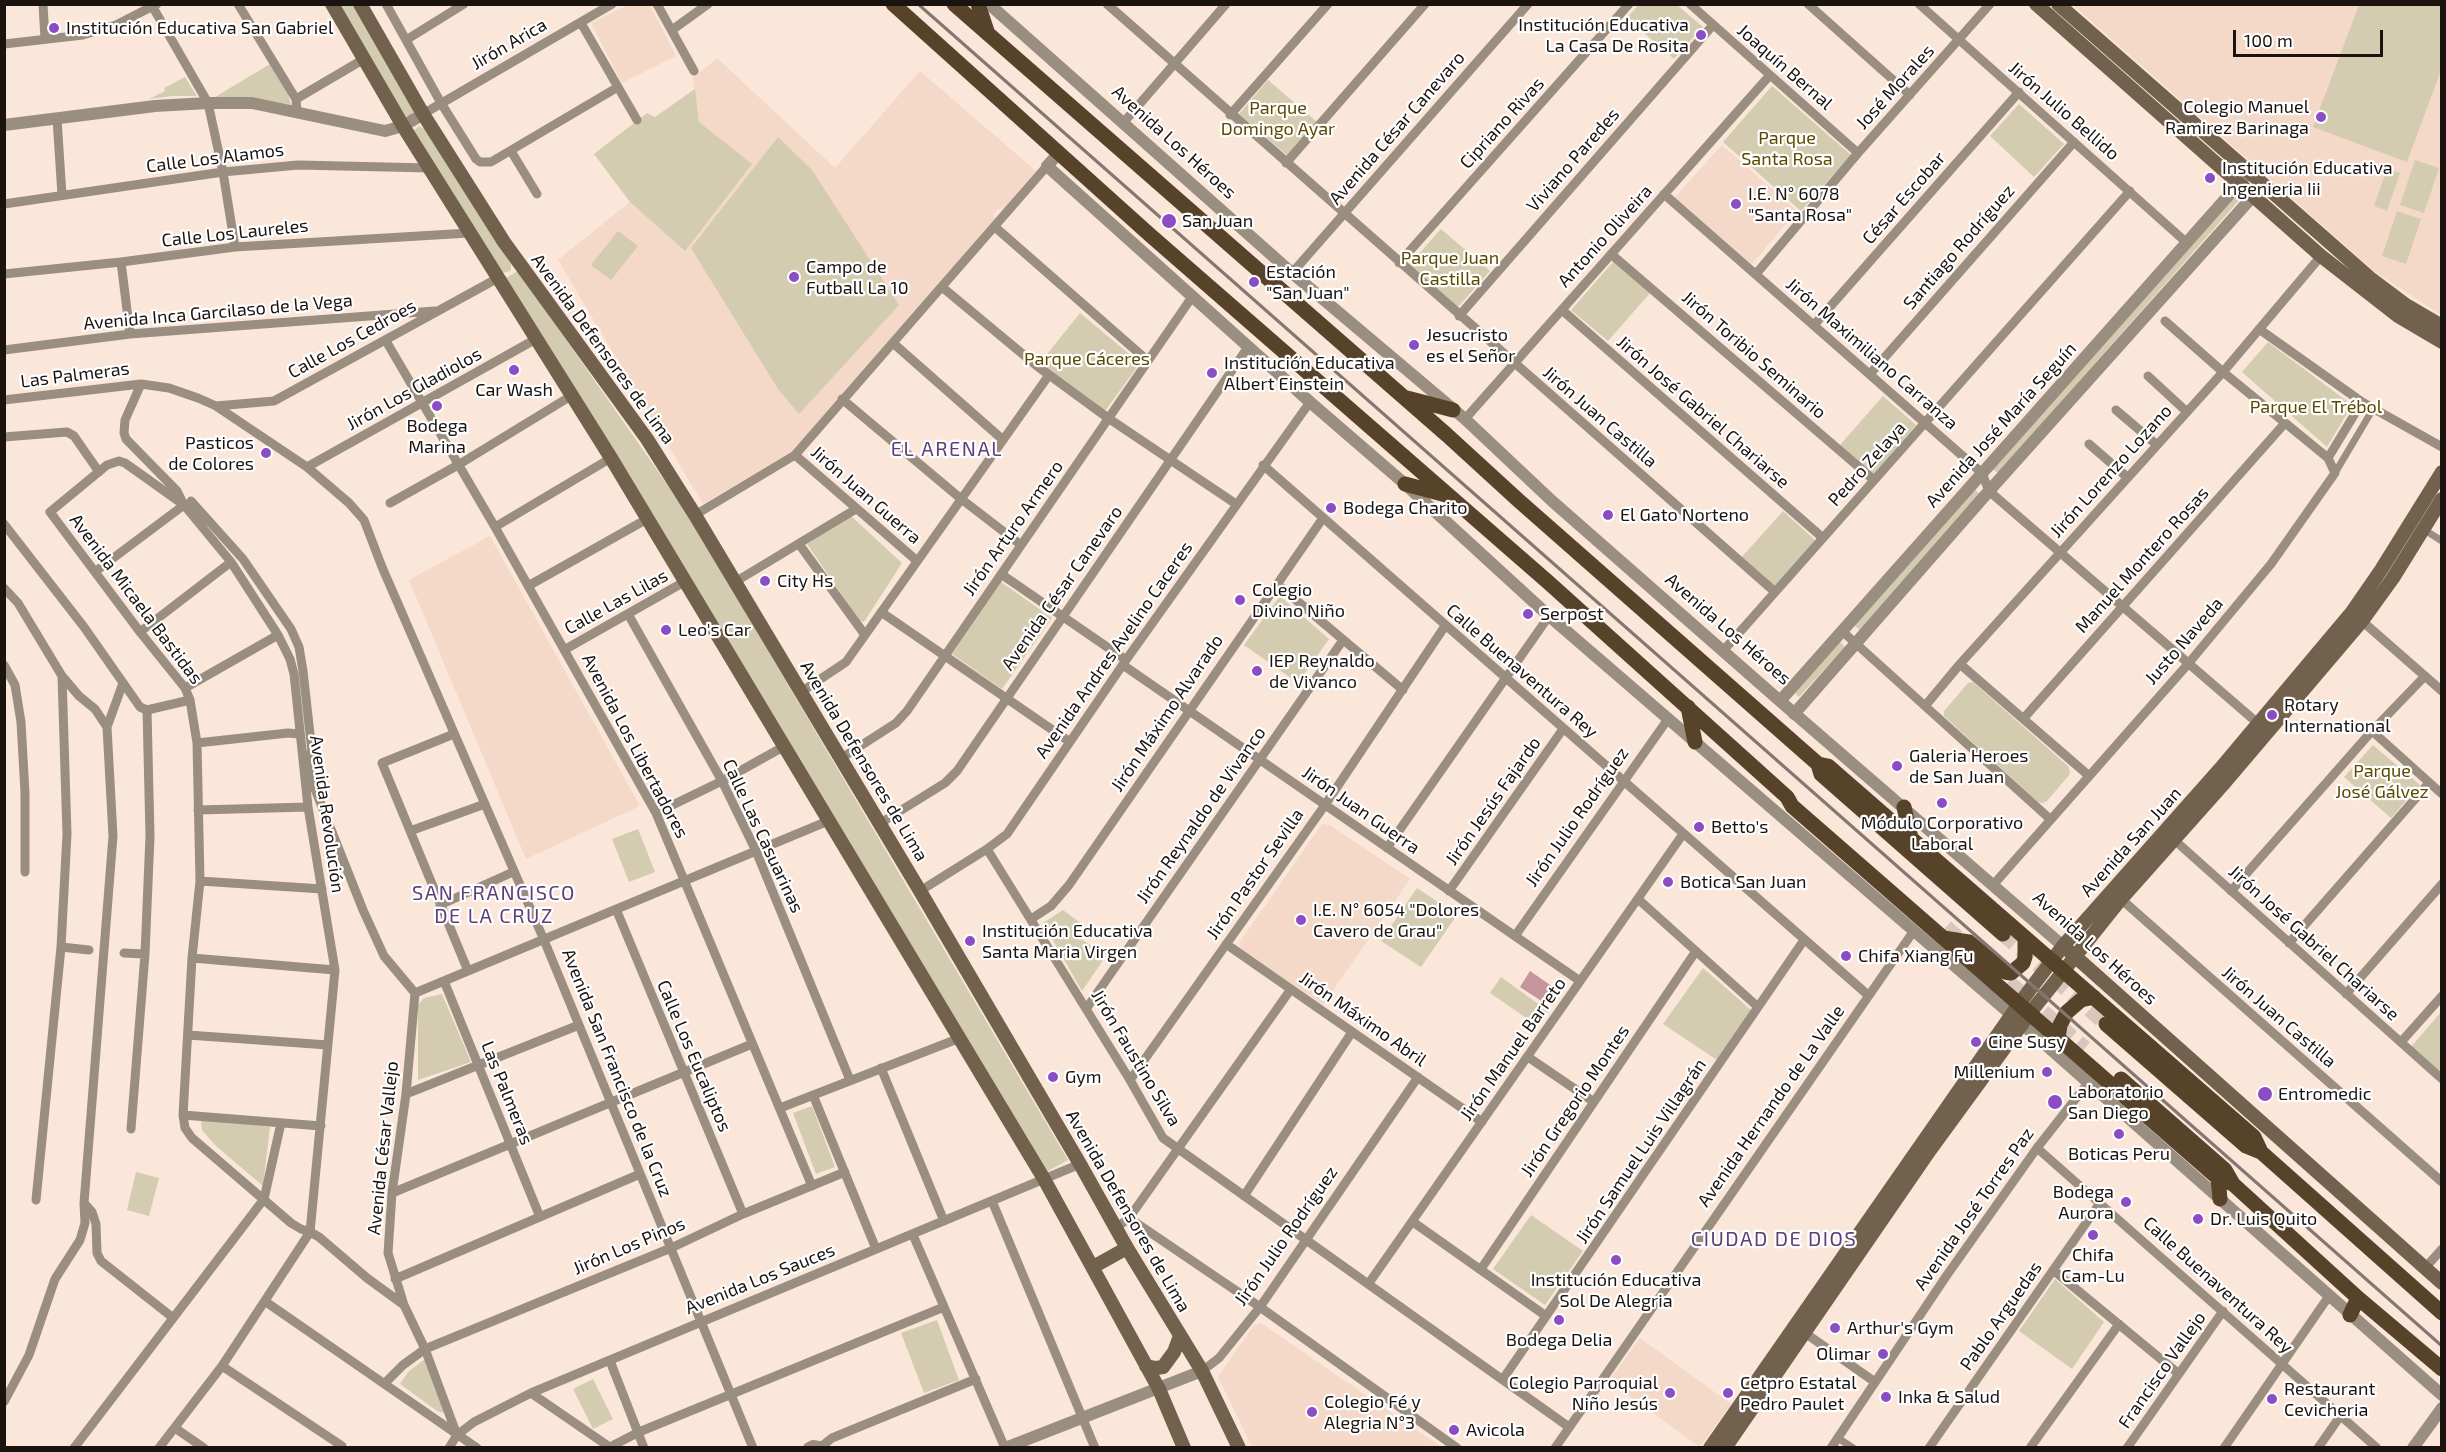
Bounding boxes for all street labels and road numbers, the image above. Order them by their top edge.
street label: Jirón Arica [467,14,551,74]
street label: Joaquín Bernal [1733,20,1837,114]
street label: José Morales [1851,40,1939,134]
street label: Avenida César Canevaro [1325,47,1469,209]
street label: Jirón Julio Bellido [2004,57,2124,165]
street label: Cipriano Rivas [1455,73,1549,173]
street label: Avenida Los Héroes [1108,81,1240,203]
street label: Viviano Paredes [1522,104,1624,216]
street label: Calle Los Alamos [145,139,285,177]
street label: César Escobar [1858,147,1950,249]
street label: Antonio Oliveira [1553,180,1657,292]
street label: Santiago Rodríguez [1899,180,2019,314]
street label: Calle Los Laureles [161,215,309,251]
street label: Avenida Defensores de Lima [527,250,679,448]
street label: Jirón Maximiliano Carranza [1782,274,1962,434]
street label: Jirón Toribio Seminario [1678,287,1830,423]
street label: Avenida Inca Garcilaso de la Vega [83,289,353,335]
street label: Calle Los Cedroes [284,295,420,383]
street label: Jirón José Gabriel Chariarse [1612,331,1794,493]
street label: Avenida José María Seguín [1921,338,2081,512]
street label: Jirón Los Gladiolos [343,343,485,435]
street label: Las Palmeras [19,358,131,392]
street label: Jirón Juan Castilla [1539,362,1661,472]
street label: Jirón Lorenzo Lozano [2046,400,2176,542]
street label: Pedro Zelaya [1823,417,1911,511]
street label: Jirón Juan Guerra [807,441,925,549]
street label: Jirón Arturo Armero [958,456,1068,600]
street label: Manuel Montero Rosas [2071,483,2213,637]
street label: Avenida César Canevaro [997,502,1127,674]
street label: Avenida Micaela Bastidas [65,510,207,688]
street label: Avenida Andres Avelino Caceres [1031,538,1197,762]
street label: Calle Las Lilas [561,565,671,639]
street label: Avenida Los Héroes [1661,569,1795,689]
street label: Justo Naveda [2140,593,2228,689]
street label: Calle Buenaventura Rey [1442,599,1602,743]
street label: Jirón Máximo Alvarado [1106,630,1228,796]
street label: Avenida Los Libertadores [577,650,693,842]
street label: Avenida Defensores de Lima [796,657,932,865]
street label: Jirón Reynaldo de Vivanco [1132,722,1270,908]
street label: Jirón Jesús Fajardo [1441,733,1545,869]
street label: Avenida Revolución [305,734,349,894]
street label: Jirón Julio Rodríguez [1521,743,1633,891]
street label: Calle Las Casuarinas [718,756,808,916]
street label: Jirón Juan Guerra [1298,761,1424,859]
street label: Avenida San Juan [2076,783,2186,901]
street label: Jirón Pastor Sevilla [1202,805,1308,943]
street label: Jirón José Gabriel Chariarse [2224,861,2404,1025]
street label: Avenida Los Héroes [2029,887,2161,1009]
street label: Avenida San Francisco de la Cruz [557,946,677,1200]
street label: Jirón Juan Castilla [2218,962,2340,1072]
street label: Jirón Máximo Abril [1295,967,1431,1071]
street label: Jirón Manuel Barreto [1455,973,1571,1125]
street label: Calle Los Eucaliptos [652,977,736,1135]
street label: Jirón Faustino Silva [1087,986,1185,1130]
street label: Avenida Hernando de La Valle [1693,1001,1849,1211]
street label: Jirón Gregorio Montes [1516,1021,1634,1181]
street label: Las Palmeras [476,1038,538,1148]
street label: Jirón Samuel Luis Villagrán [1571,1055,1711,1247]
street label: Avenida César Vallejo [363,1060,403,1236]
street label: Avenida Defensores de Lima [1061,1106,1195,1316]
street label: Avenida José Torres Paz [1910,1124,2038,1294]
street label: Jirón Julio Rodríguez [1230,1162,1342,1310]
street label: Calle Buenaventura Rey [2139,1212,2297,1358]
street label: Jirón Los Pinos [570,1213,688,1279]
street label: Avenida Los Sauces [682,1239,838,1319]
street label: Pablo Arguedas [1955,1257,2047,1375]
street label: Francisco Vallejo [2114,1307,2210,1433]

